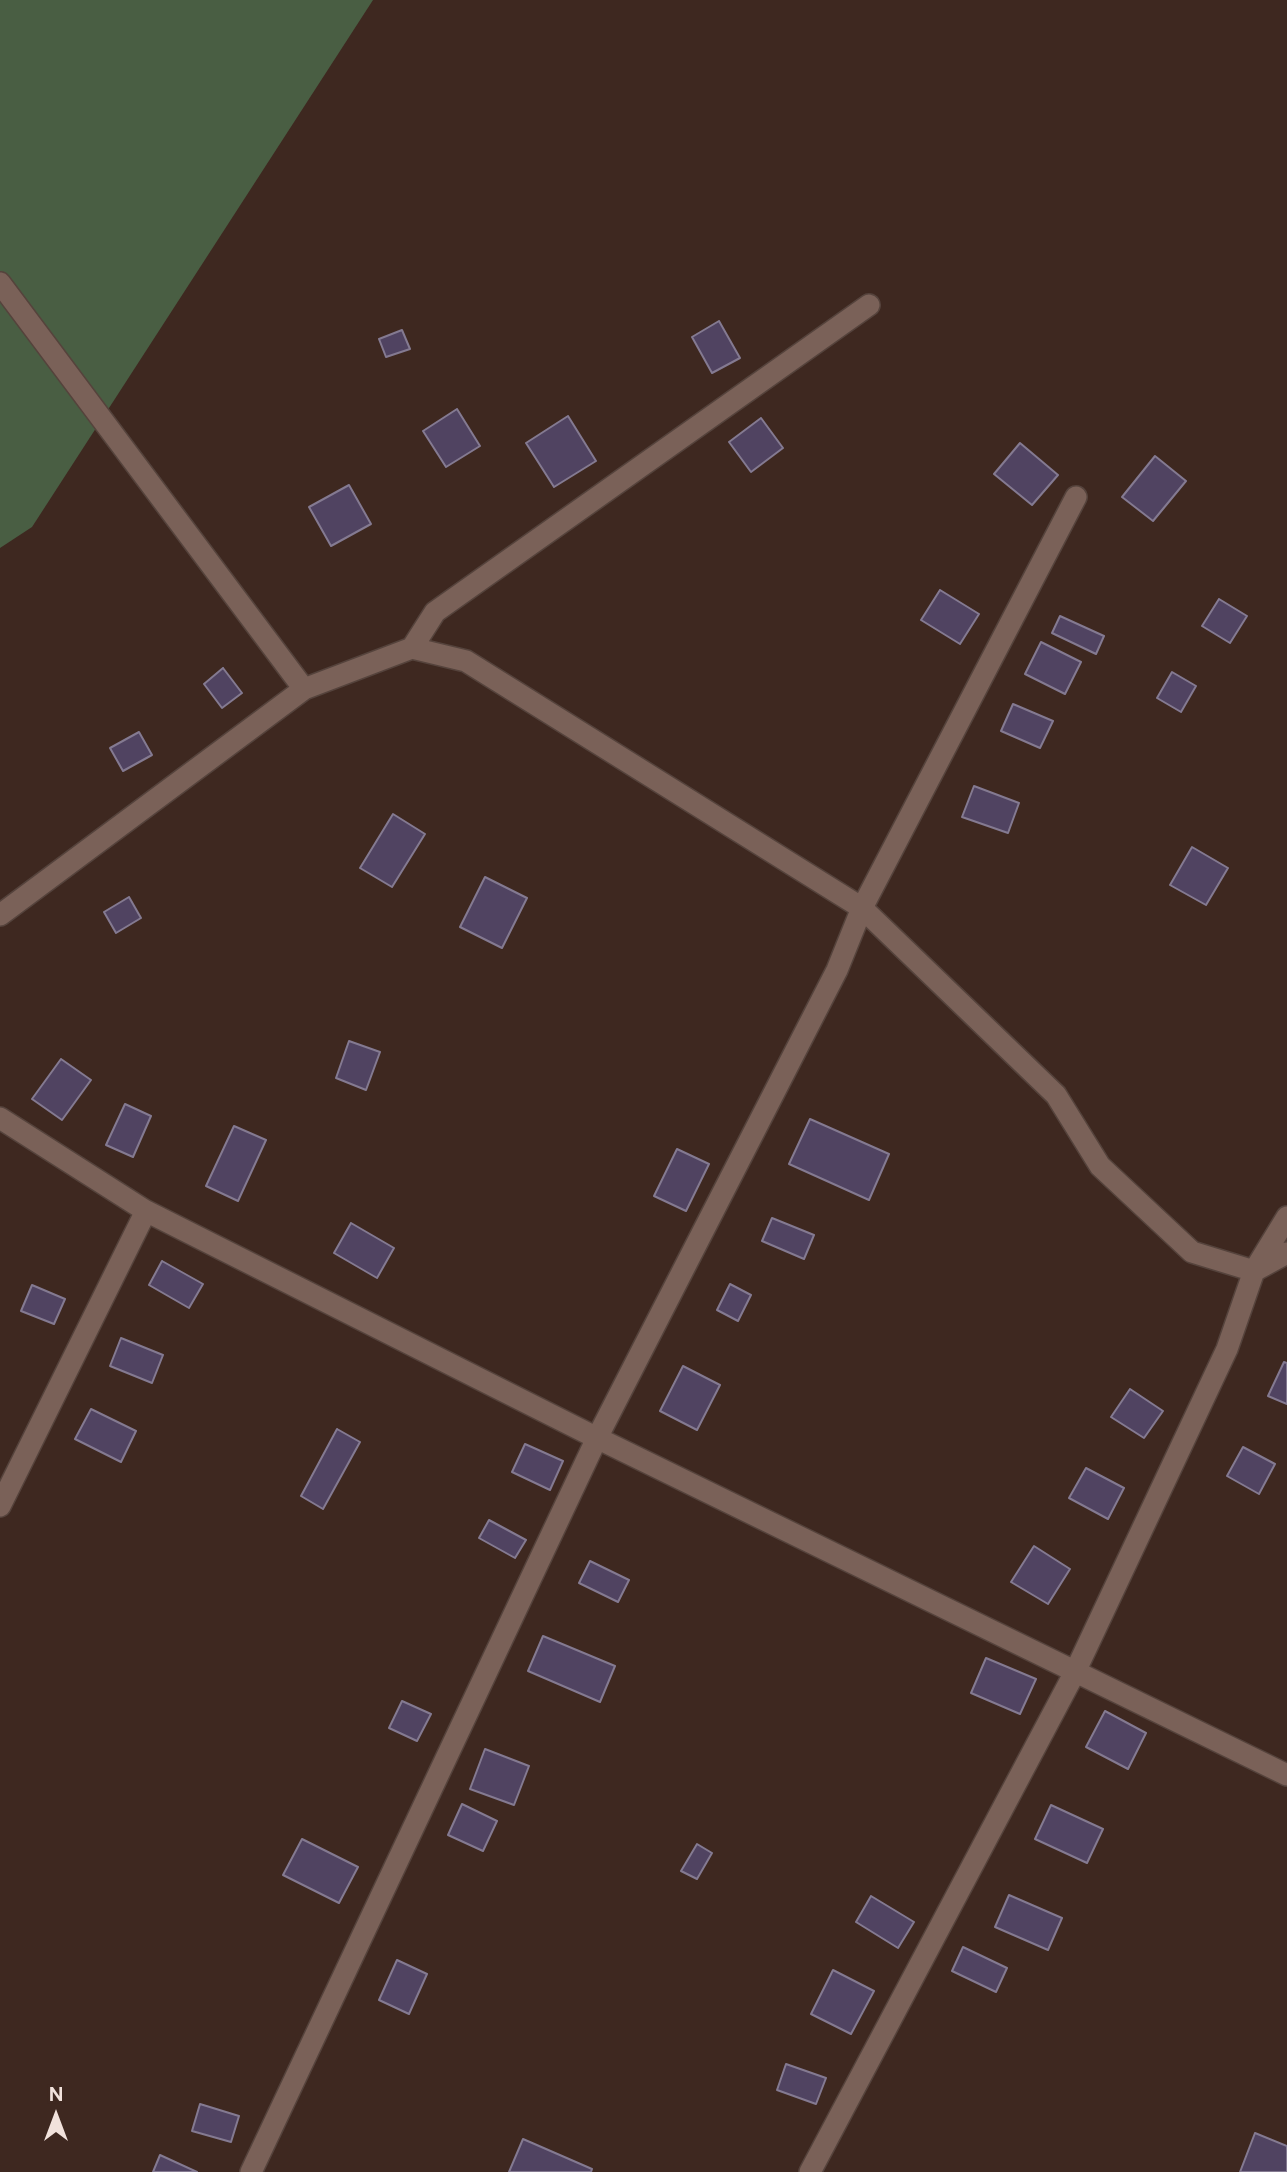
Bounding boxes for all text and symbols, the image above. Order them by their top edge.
north arrow [21,2081,91,2151]
text: N [49,2083,63,2106]

